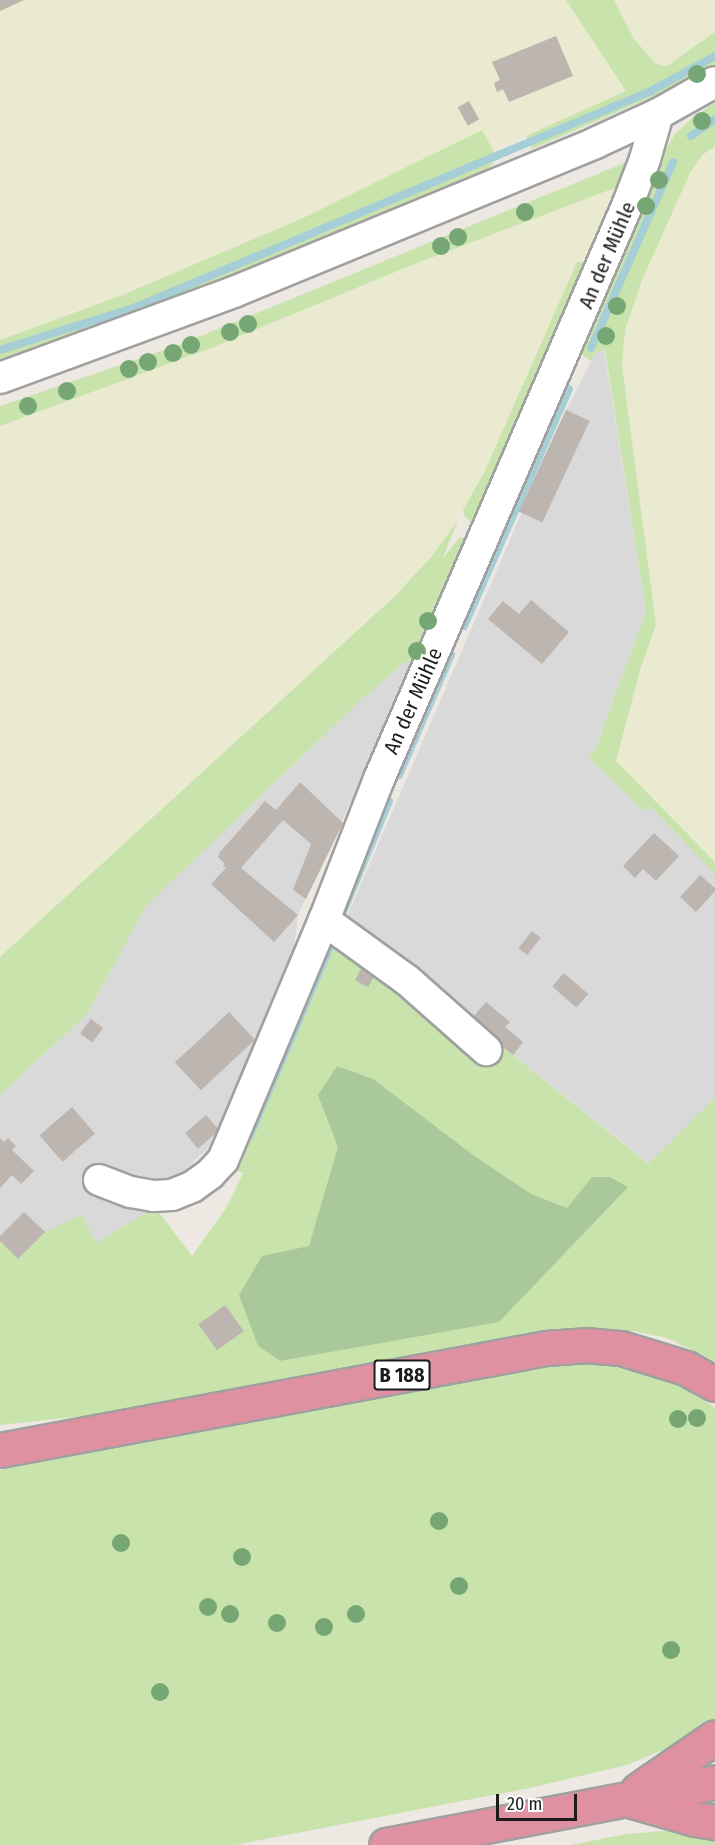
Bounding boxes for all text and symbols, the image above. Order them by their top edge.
street label: An der Mühle [573,198,641,312]
street label: An der Mühle [378,644,448,758]
road number: B 188 [374,1358,430,1392]
scale bar [499,1782,580,1820]
text: 20 m [507,1793,542,1815]

